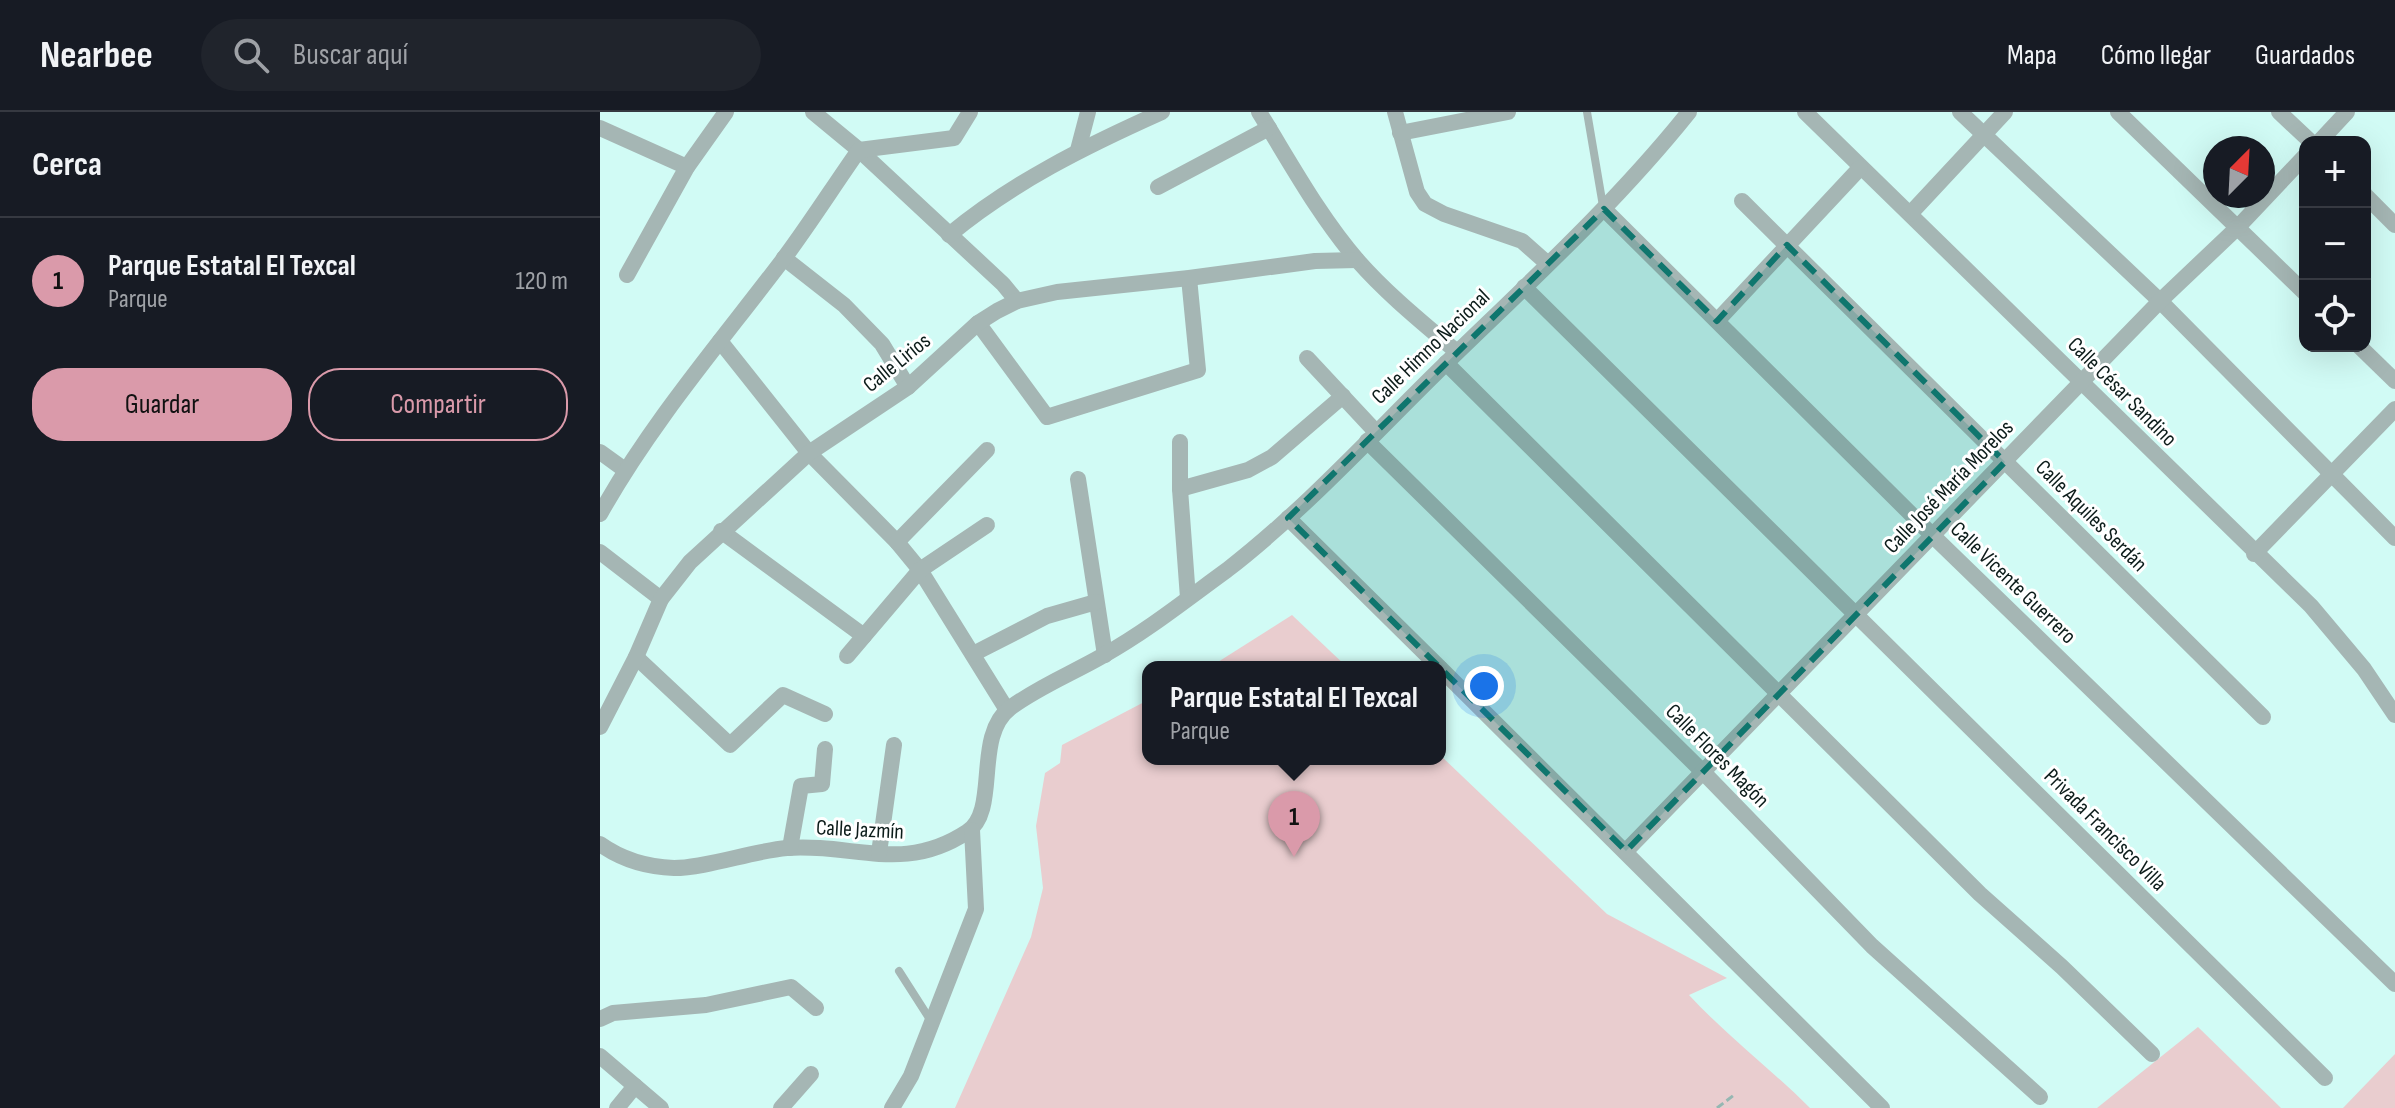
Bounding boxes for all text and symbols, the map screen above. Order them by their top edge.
search box [201,19,761,91]
text: Nearbee [40,33,153,78]
icon: search [229,33,273,77]
text: Buscar aquí [293,37,408,73]
text: Mapa [2007,39,2057,72]
text: Cómo llegar [2101,39,2211,72]
text: Guardados [2255,39,2355,72]
north arrow [2203,136,2275,208]
map controls [2299,136,2371,352]
button: + [2299,136,2371,208]
text: Cerca [32,144,102,185]
button: − [2299,208,2371,280]
text: Parque Estatal El Texcal [108,248,356,284]
text: 1 [53,266,63,297]
text: 120 m [515,266,568,297]
button: locate [2299,280,2371,352]
text: Parque [108,284,168,315]
street label: Calle Himno Nacional [1366,284,1496,410]
street label: Calle Lirios [858,328,936,398]
street label: Calle César Sandino [2062,332,2182,452]
button: Guardar [32,368,292,441]
button: Compartir [308,368,568,441]
street label: Calle José María Morelos [1878,415,2020,559]
street label: Calle Aquiles Serdán [2029,454,2153,578]
street label: Calle Vicente Guerrero [1944,516,2082,650]
popup [1142,661,1446,765]
your location [1464,666,1504,706]
text: Parque Estatal El Texcal [1170,680,1418,716]
street label: Calle Flores Magón [1659,698,1775,814]
text: Parque [1170,716,1230,747]
street label: Privada Francisco Villa [2038,763,2172,897]
pin: 1 [1268,791,1320,857]
street label: Calle Jazmín [815,814,905,846]

